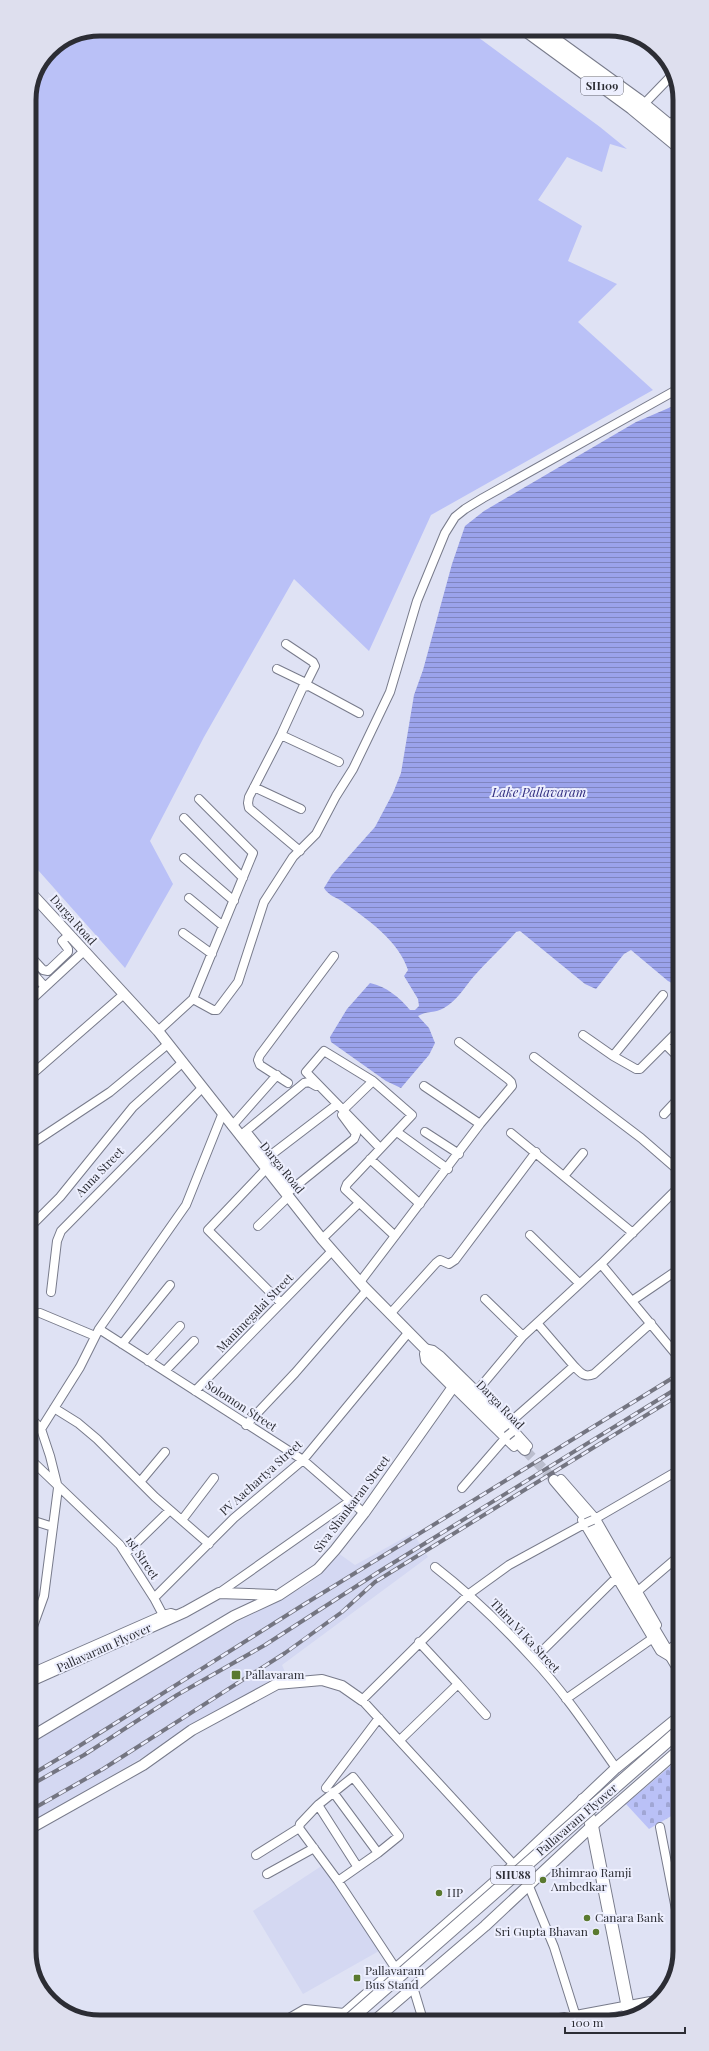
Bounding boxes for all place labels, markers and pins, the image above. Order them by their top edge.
place label: Pallavaram [245,1666,305,1682]
marker: Pallavaram [230,1669,242,1681]
place label: Bhimrao Ramji Ambedkar [550,1864,632,1894]
marker: Bhimrao Ramji Ambedkar [538,1875,548,1885]
place label: HP [447,1884,463,1900]
marker: HP [434,1888,444,1898]
place label: Canara Bank [595,1909,664,1925]
marker: Canara Bank [582,1913,592,1923]
place label: Sri Gupta Bhavan [495,1923,588,1939]
marker: Sri Gupta Bhavan [591,1927,601,1937]
place label: Pallavaram Bus Stand [365,1962,425,1992]
marker: Pallavaram Bus Stand [352,1973,362,1983]

